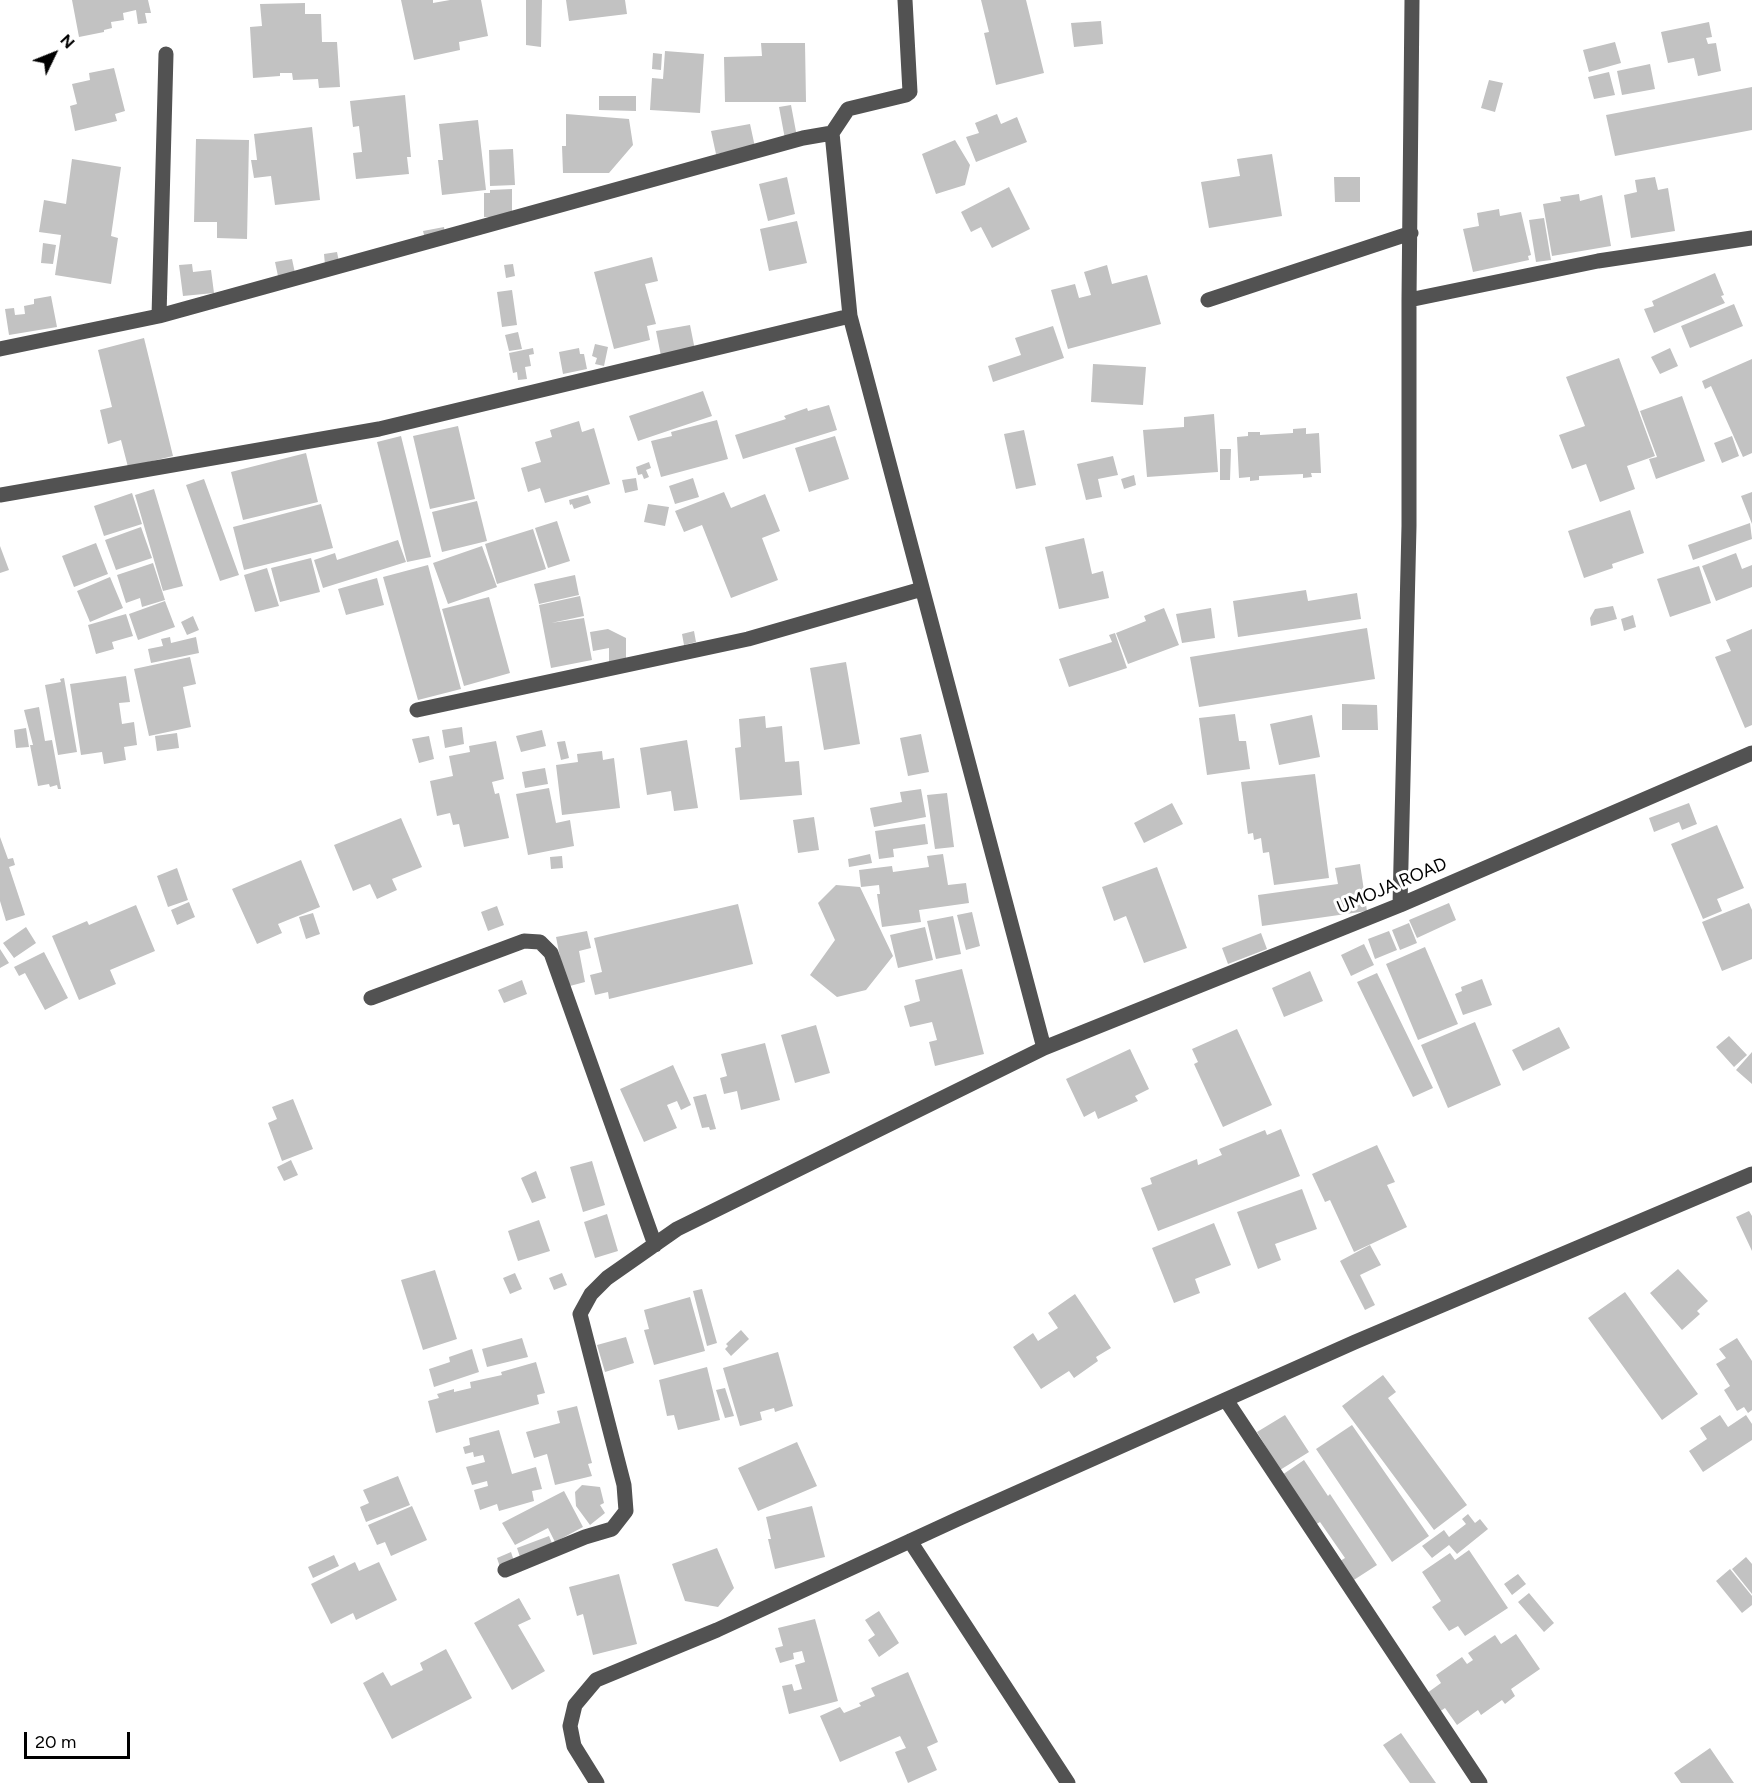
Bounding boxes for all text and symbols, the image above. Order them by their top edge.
north arrow [24,24,84,84]
text: N [56,30,79,52]
street label: UMOJA ROAD [1334,853,1450,919]
scale bar [27,1720,134,1758]
text: 20 m [35,1731,76,1753]

